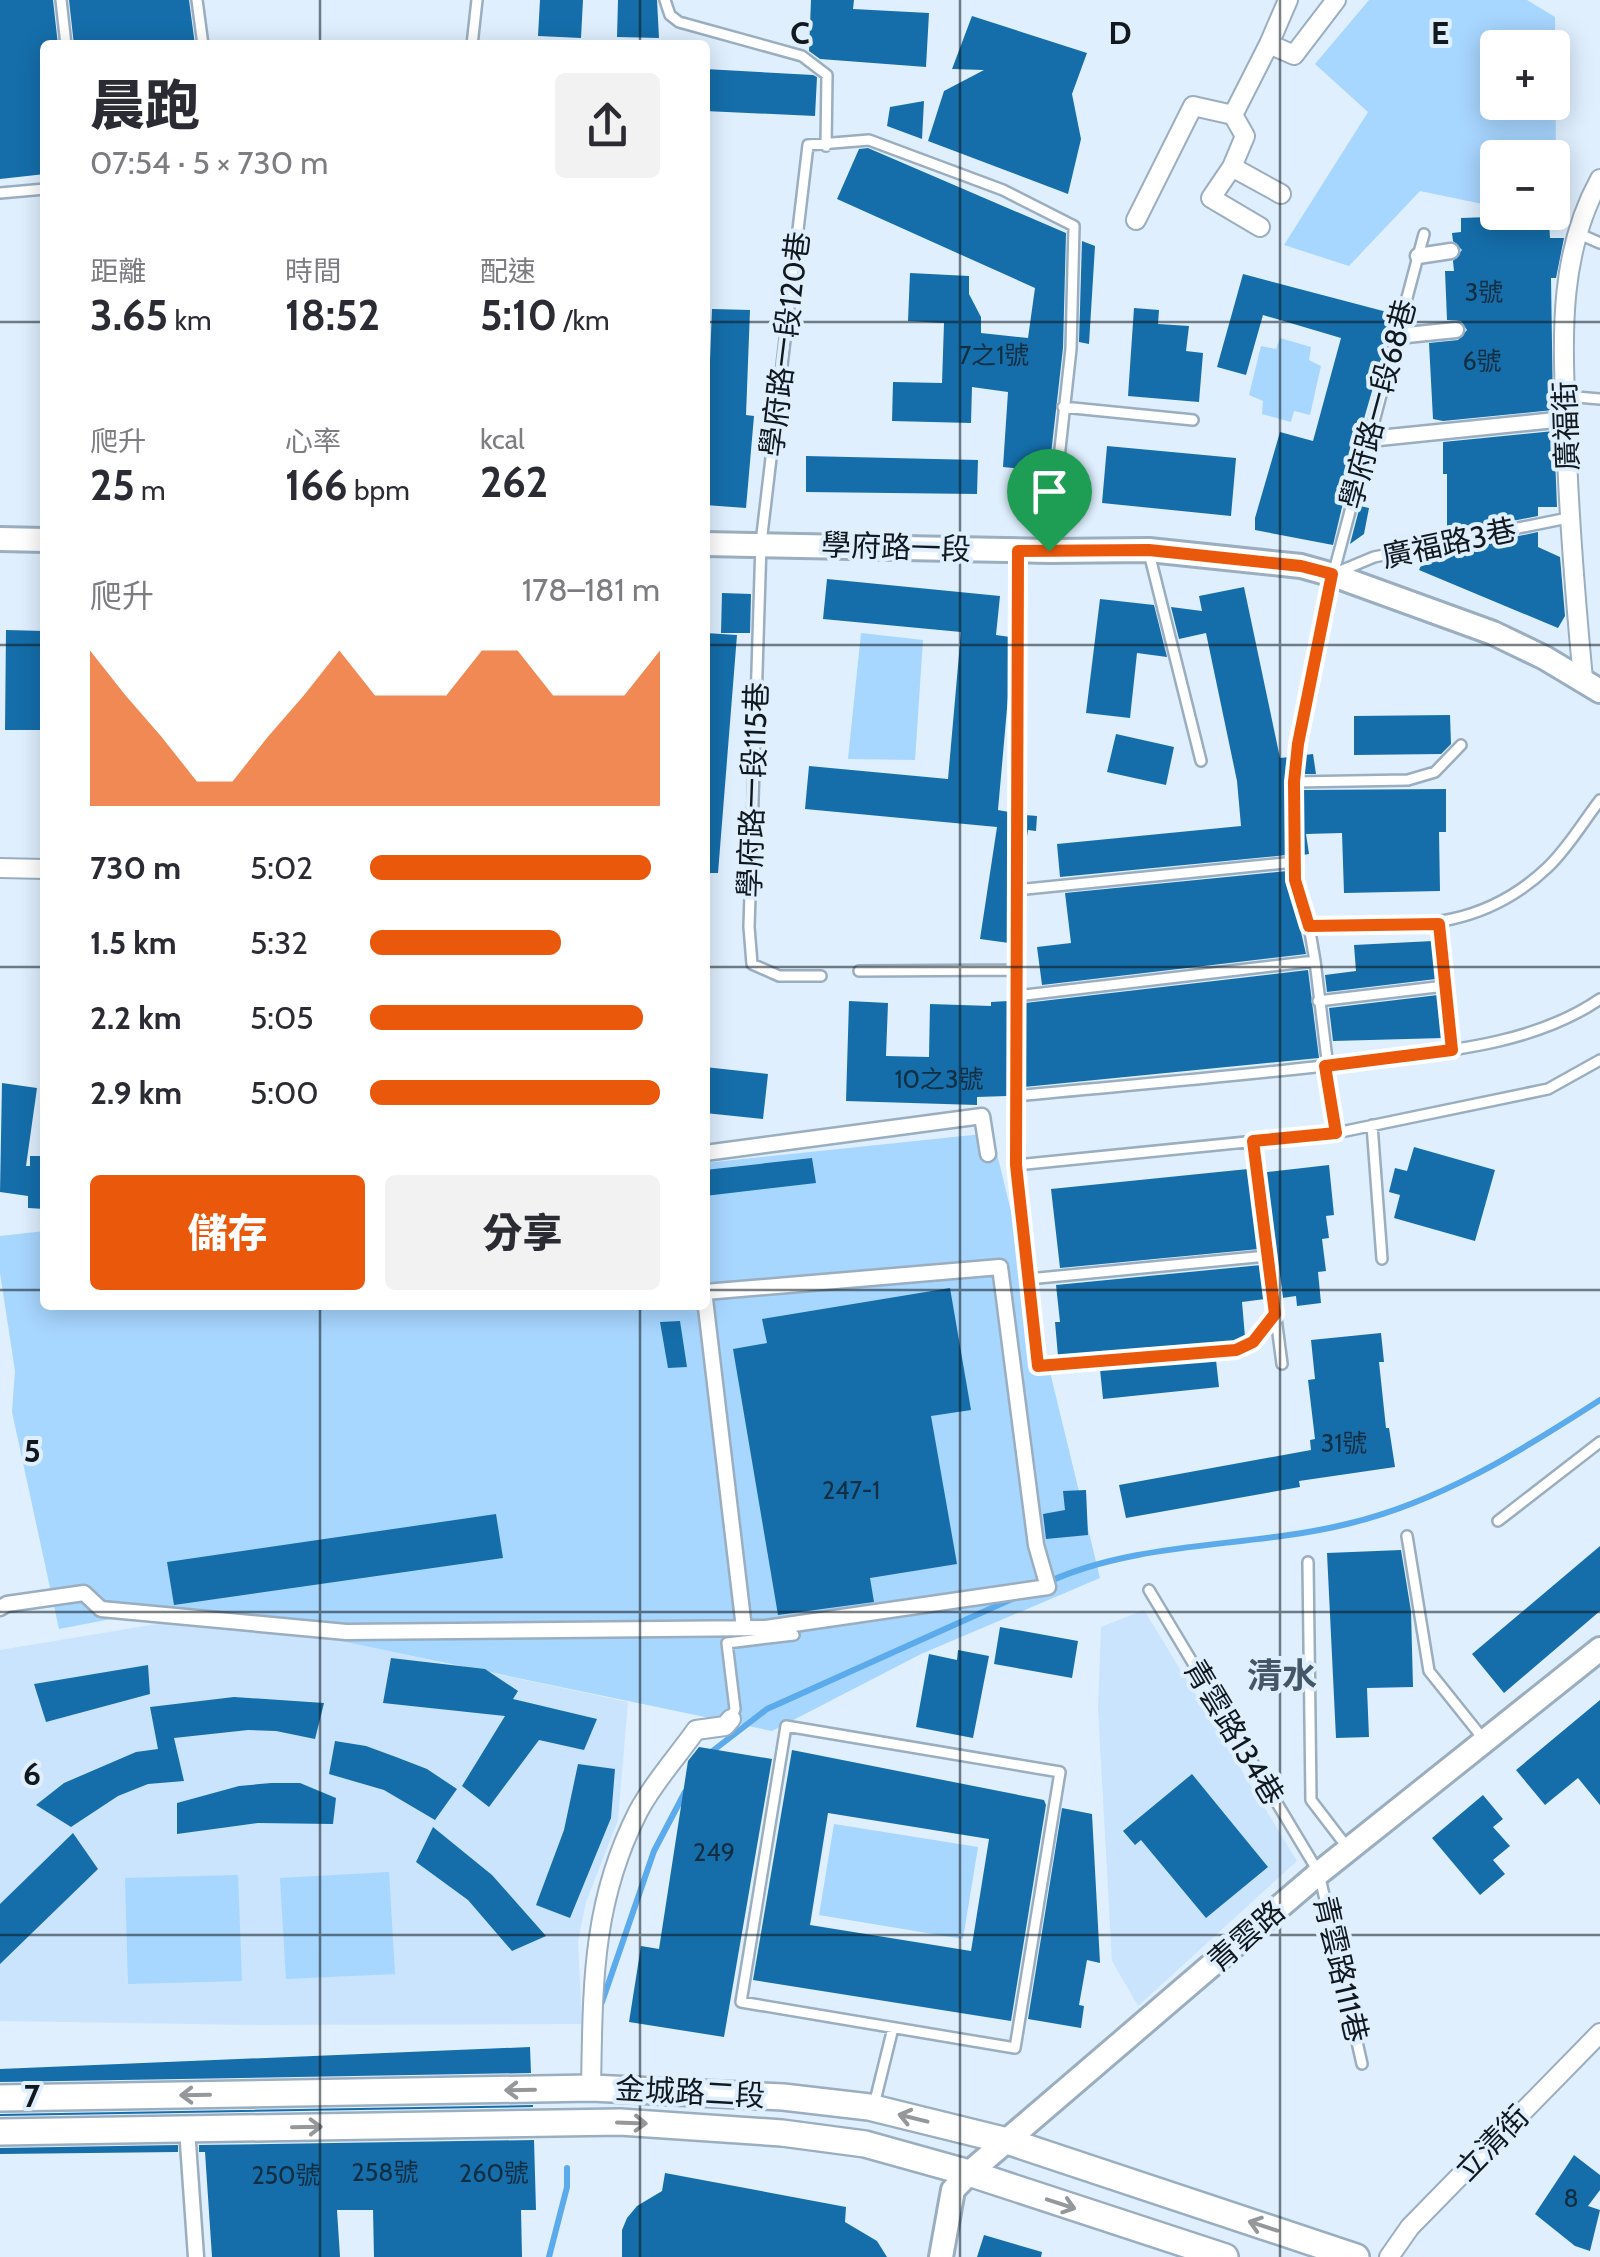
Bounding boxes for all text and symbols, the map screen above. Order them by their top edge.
text: C [790,13,810,52]
text: D [1108,13,1132,52]
text: E [1431,13,1449,52]
map controls [1480,30,1570,230]
button: + [1480,30,1570,120]
text: 晨跑 [90,72,200,139]
button: share [555,73,660,178]
button: − [1480,140,1570,230]
text: 07:54 · 5 × 730 m [90,143,328,182]
street label: 學府路一段120巷 [753,229,817,459]
text: 距離 [90,254,146,288]
text: 時間 [285,254,341,288]
text: 配速 [480,254,536,288]
house number: 3號 [1465,277,1503,307]
text: 3.65 [90,289,168,341]
text: 18:52 [285,289,380,341]
text: 5:10 [480,289,557,341]
street label: 學府路一段68巷 [1332,295,1424,513]
text: km [168,303,212,337]
text: /km [557,303,609,337]
house number: 7之1號 [959,340,1029,370]
house number: 6號 [1462,346,1502,376]
street label: 廣福街 [1546,380,1586,472]
text: kcal [480,422,525,456]
text: 爬升 [90,424,146,458]
text: 心率 [285,424,341,458]
pin [1007,449,1092,552]
text: 262 [480,456,548,508]
text: 25 [90,459,135,511]
text: 166 [285,459,348,511]
icon: arrive [1022,464,1077,519]
text: m [135,473,166,507]
text: bpm [348,473,410,507]
street label: 廣福路3巷 [1379,511,1519,575]
street label: 學府路一段 [820,526,972,568]
text: 178–181 m [522,570,660,609]
text: 爬升 [90,576,154,615]
street label: 學府路一段115巷 [731,682,775,898]
text: 730 m [90,848,181,887]
text: 5:02 [250,848,313,887]
text: 1.5 km [90,923,177,962]
text: 5:32 [250,923,308,962]
text: 2.2 km [90,998,182,1037]
text: 5:05 [250,998,314,1037]
house number: 10之3號 [894,1064,984,1094]
text: 2.9 km [90,1073,182,1112]
text: 5:00 [250,1073,319,1112]
button: 儲存 [90,1175,365,1290]
button: 分享 [385,1175,660,1290]
house number: 31號 [1321,1428,1367,1458]
text: 5 [23,1431,41,1470]
house number: 247-1 [822,1475,880,1505]
street label: 青雲路134巷 [1176,1652,1292,1812]
district label: 清水 [1247,1654,1317,1697]
text: 6 [23,1754,41,1793]
house number: 249 [693,1837,735,1867]
street label: 青雲路111巷 [1306,1892,1376,2046]
street label: 青雲路 [1200,1893,1292,1979]
street label: 金城路二段 [614,2070,766,2114]
text: 7 [24,2076,41,2115]
one-way arrow [504,2080,536,2099]
one-way arrow [180,2086,212,2104]
street label: 立清街 [1447,2098,1537,2188]
one-way arrow [898,2107,929,2126]
one-way arrow [616,2114,648,2133]
one-way arrow [290,2118,323,2136]
house number: 258號 [352,2157,418,2187]
house number: 260號 [459,2158,529,2188]
house number: 250號 [251,2160,321,2190]
house number: 8 [1563,2183,1579,2213]
one-way arrow [1045,2196,1077,2214]
one-way arrow [1248,2216,1280,2234]

